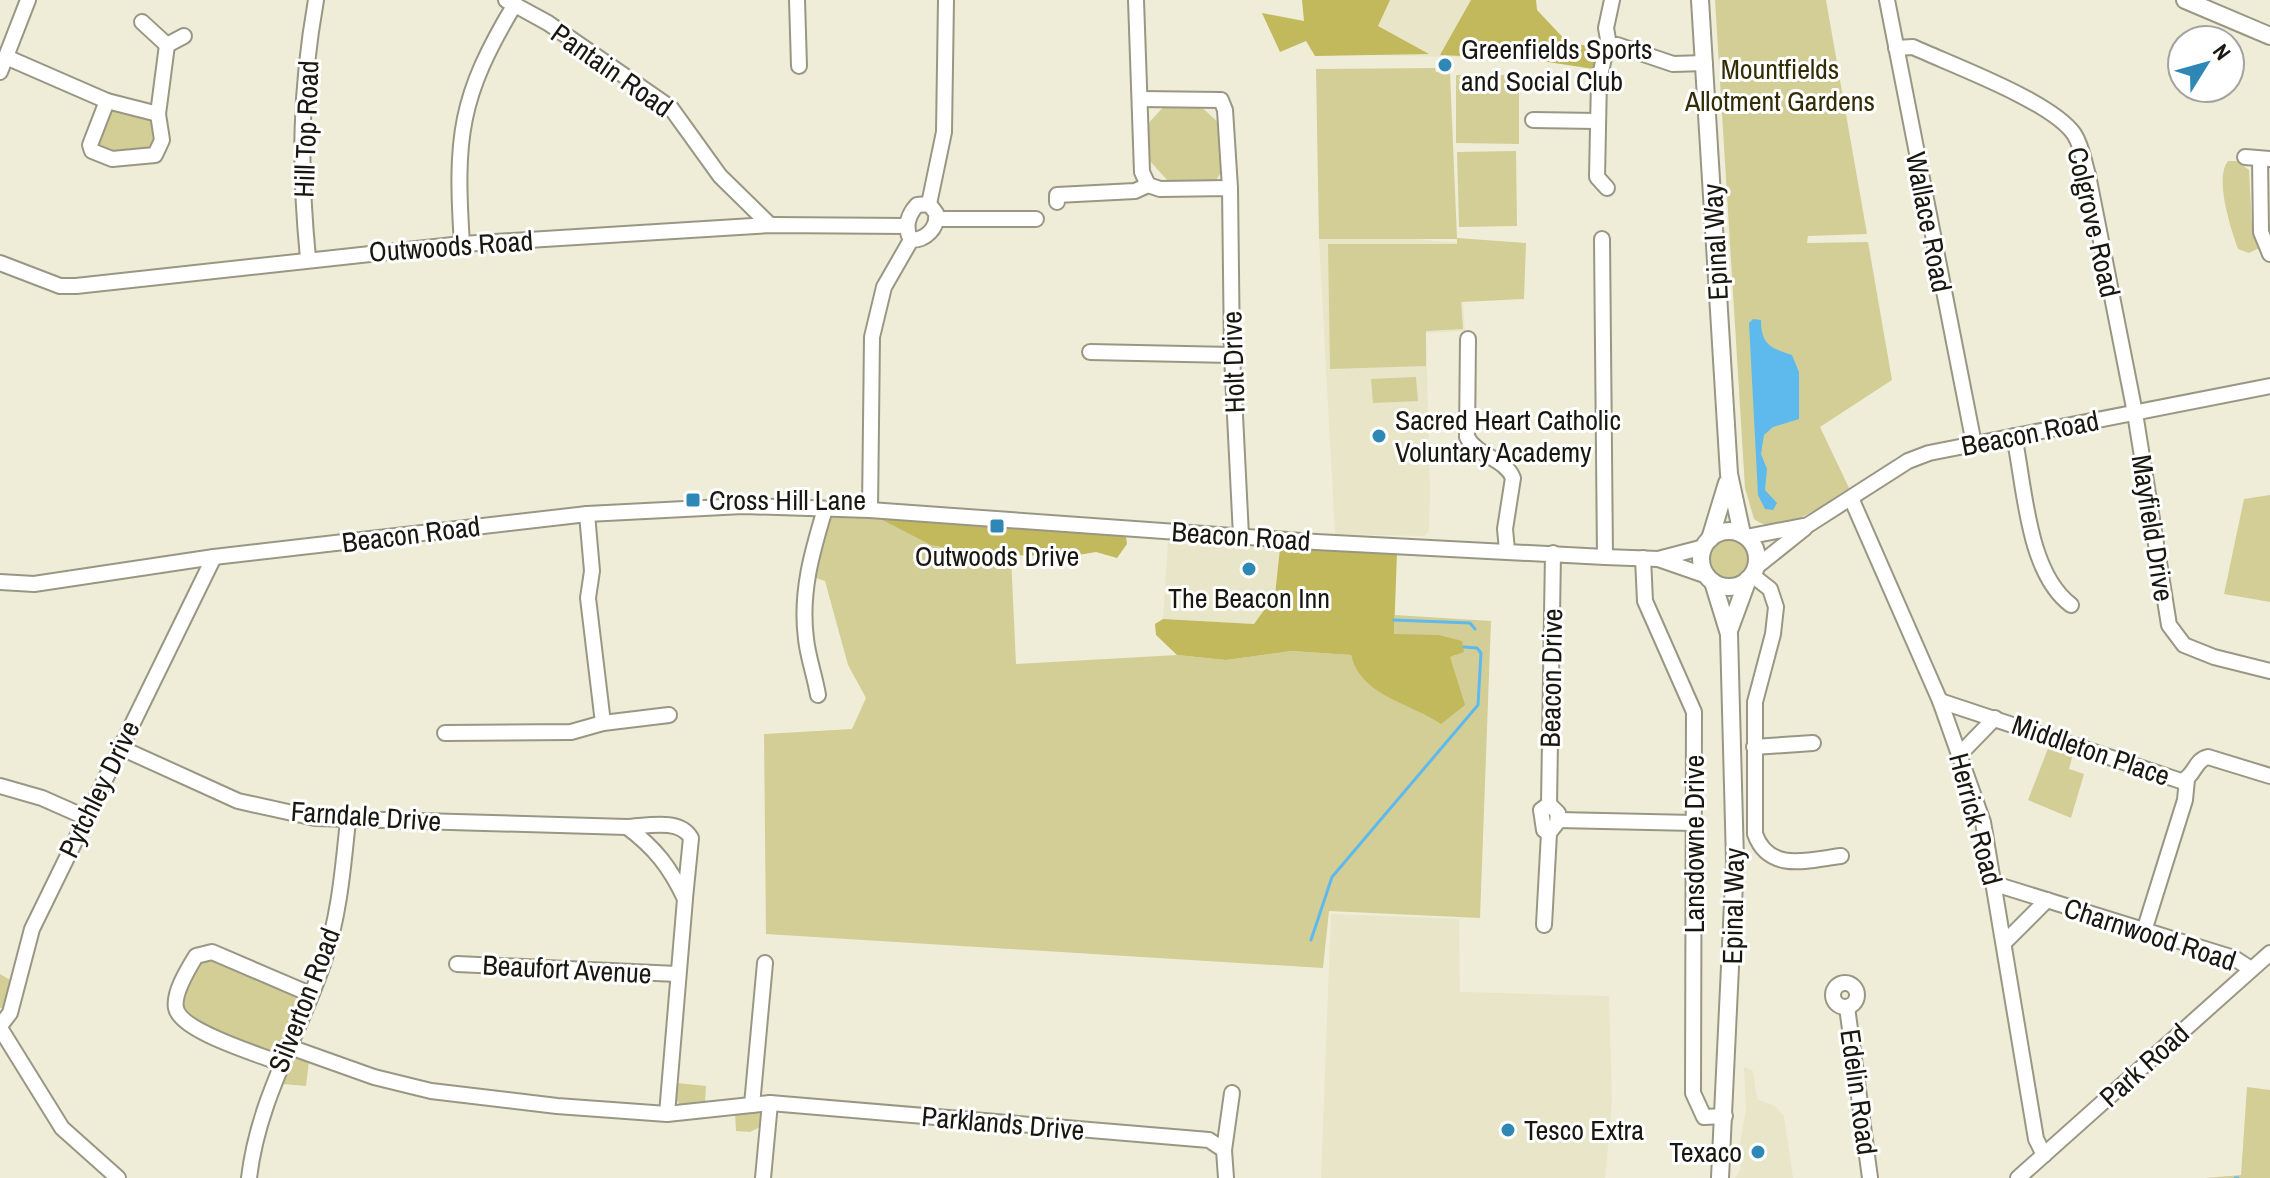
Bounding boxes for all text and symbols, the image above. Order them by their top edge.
street label: Pantain Road [544,14,680,126]
north arrow [2166,24,2246,104]
place label: Greenfields Sports and Social Club [1461,30,1652,100]
text: N [2206,38,2238,66]
park label: Mountfields Allotment Gardens [1684,50,1875,120]
marker: Greenfields Sports and Social Club [1436,56,1454,74]
street label: Hill Top Road [285,60,327,198]
street label: Colgrove Road [2058,143,2130,301]
street label: Wallace Road [1897,149,1961,295]
street label: Epinal Way [1693,182,1737,301]
street label: Outwoods Road [368,221,534,271]
street label: Holt Drive [1212,310,1254,414]
place label: Sacred Heart Catholic Voluntary Academy [1395,401,1621,471]
street label: Beacon Road [1958,401,2102,465]
marker: Sacred Heart Catholic Voluntary Academy [1370,427,1388,445]
street label: Mayfield Drive [2123,452,2183,604]
place label: Cross Hill Lane [709,481,866,519]
marker: Cross Hill Lane [684,491,702,509]
street label: Beacon Road [340,507,482,561]
street label: Beacon Road [1170,512,1312,560]
marker: Outwoods Drive [988,517,1006,535]
place label: Outwoods Drive [915,537,1079,575]
marker: The Beacon Inn [1240,560,1258,578]
place label: The Beacon Inn [1168,579,1330,617]
street label: Beacon Drive [1531,608,1571,748]
street label: Middleton Place [2007,705,2175,795]
street label: Pytchley Drive [49,714,149,864]
street label: Herrick Road [1940,749,2012,889]
street label: Lansdowne Drive [1675,755,1713,933]
street label: Farndale Drive [289,792,443,840]
street label: Epinal Way [1713,847,1753,965]
street label: Charnwood Road [2059,888,2241,980]
street label: Silverton Road [259,922,349,1078]
street label: Beaufort Avenue [481,946,653,992]
street label: Park Road [2091,1015,2197,1115]
street label: Edelin Road [1831,1027,1887,1157]
street label: Parklands Drive [920,1097,1086,1149]
place label: Tesco Extra [1524,1111,1644,1149]
marker: Tesco Extra [1499,1121,1517,1139]
place label: Texaco [1669,1133,1742,1171]
marker: Texaco [1749,1143,1767,1161]

